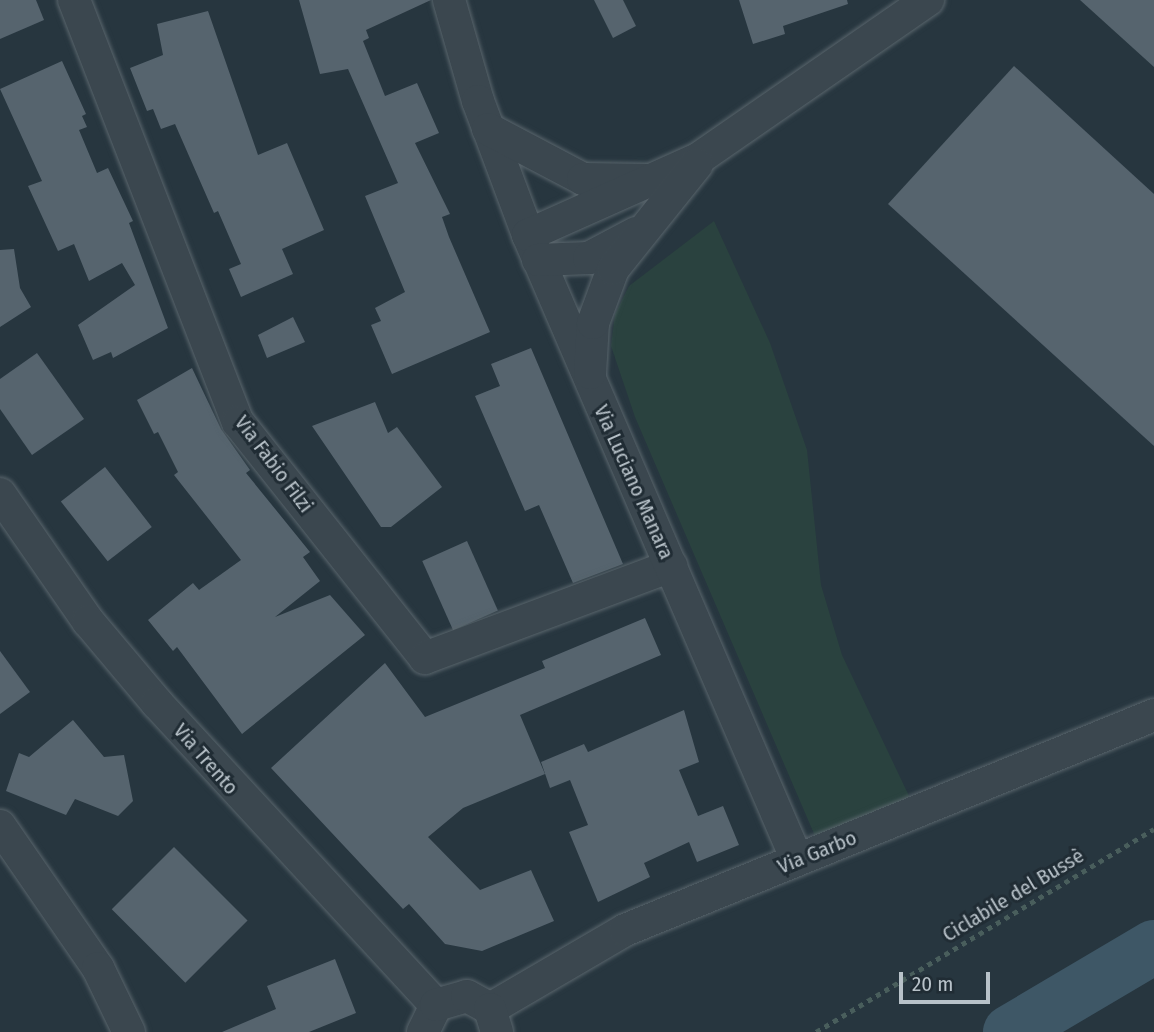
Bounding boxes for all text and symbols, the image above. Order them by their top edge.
street label: Via Luciano Manara [589,401,679,563]
street label: Via Fabio Filzi [229,410,319,518]
street label: Via Trento [168,718,244,800]
street label: Via Garbo [774,825,860,879]
street label: Ciclabile del Bussè [938,843,1088,947]
scale bar [902,958,993,1002]
text: 20 m [912,971,953,997]

